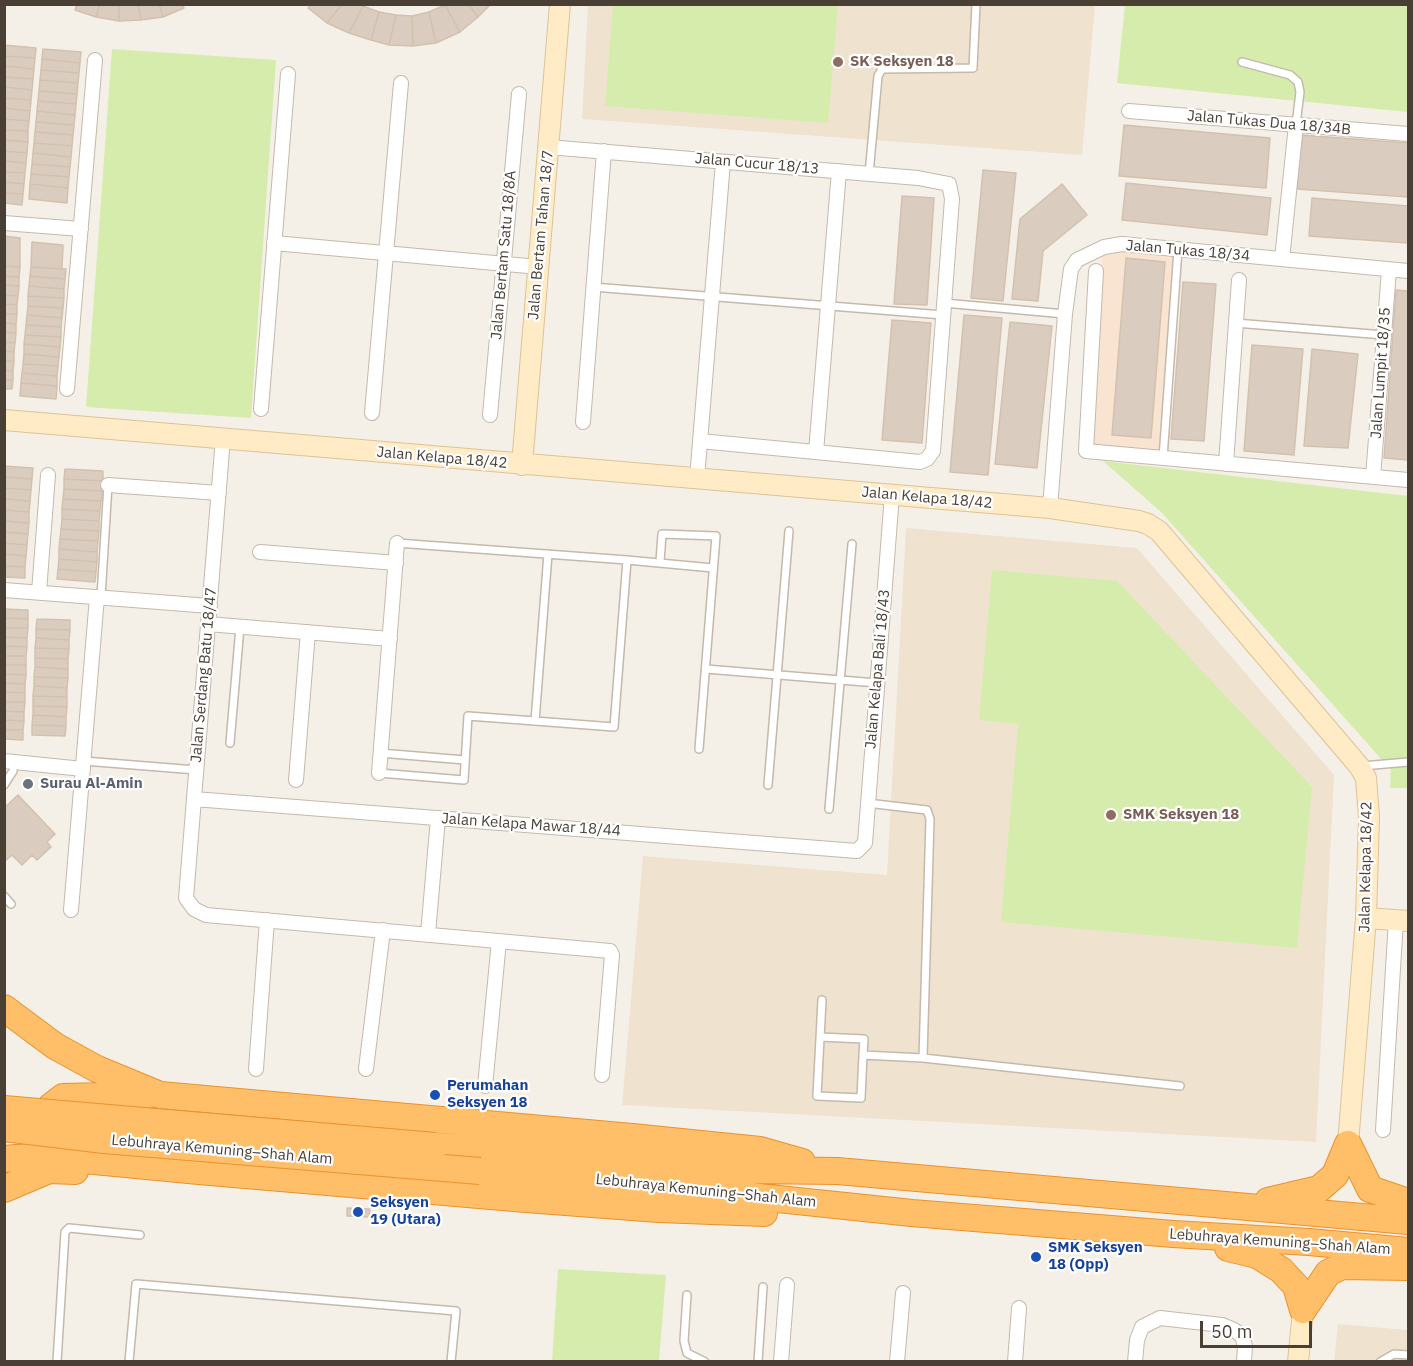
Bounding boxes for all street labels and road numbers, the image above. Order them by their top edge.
street label: Jalan Tukas Dua 18/34B [1186,107,1352,139]
street label: Jalan Bertam Tahan 18/7 [525,149,557,321]
street label: Jalan Cucur 18/13 [694,150,820,178]
street label: Jalan Bertam Satu 18/8A [488,170,520,340]
street label: Jalan Tukas 18/34 [1125,237,1251,265]
street label: Jalan Lumpit 18/35 [1367,307,1395,439]
street label: Jalan Kelapa 18/42 [376,443,508,473]
street label: Jalan Kelapa 18/42 [861,483,993,513]
street label: Jalan Serdang Batu 18/47 [187,587,221,763]
street label: Jalan Kelapa Bali 18/43 [862,588,894,750]
street label: Jalan Kelapa 18/42 [1356,801,1376,933]
street label: Jalan Kelapa Mawar 18/44 [441,810,621,840]
street label: Lebuhraya Kemuning–Shah Alam [111,1131,333,1169]
street label: Lebuhraya Kemuning–Shah Alam [595,1170,817,1212]
street label: Lebuhraya Kemuning–Shah Alam [1169,1225,1391,1259]

